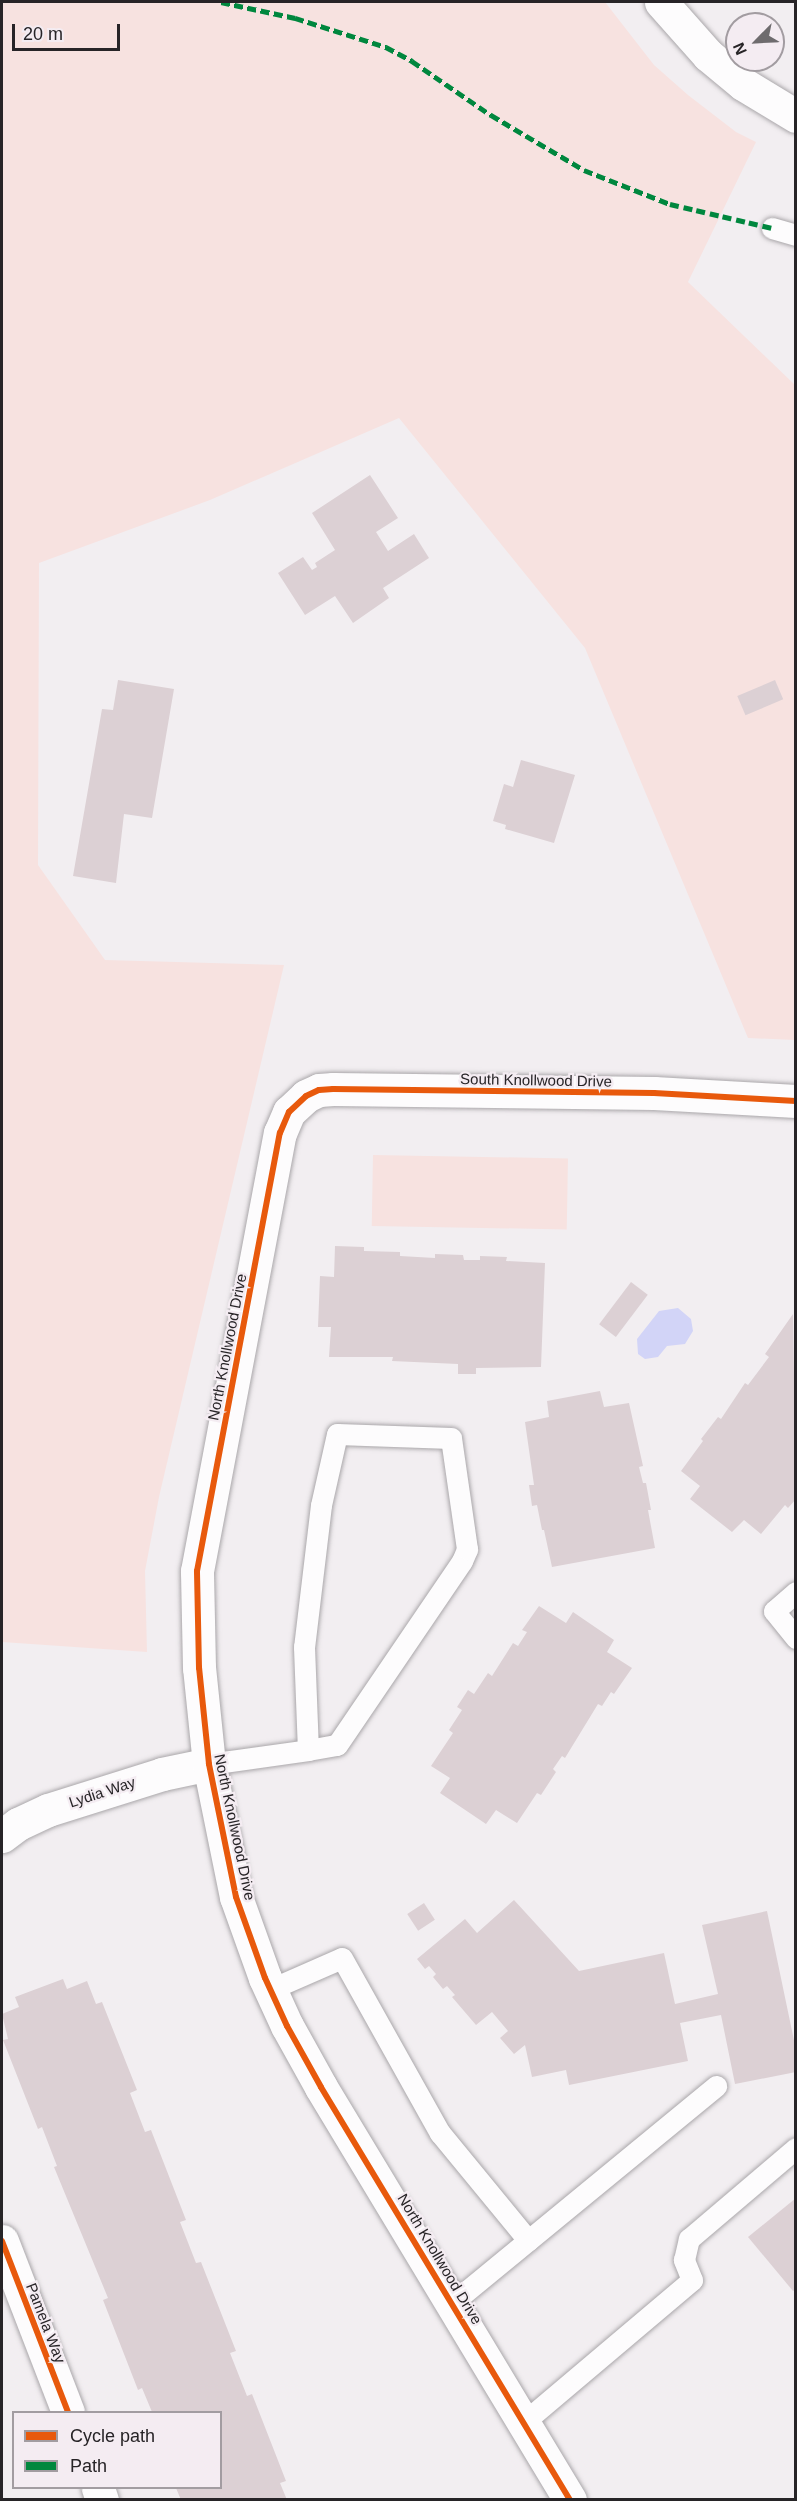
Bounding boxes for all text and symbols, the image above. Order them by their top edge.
scale bar [15,12,123,50]
north arrow [725,12,785,72]
text: 20 m [23,24,63,44]
text: N [730,40,750,57]
street label: South Knollwood Drive [460,1070,612,1090]
street label: North Knollwood Drive [204,1272,250,1422]
street label: North Knollwood Drive [211,1752,259,1902]
street label: Lydia Way [66,1773,138,1811]
street label: North Knollwood Drive [394,2190,486,2328]
street label: Pamela Way [22,2280,70,2366]
legend [12,2411,222,2489]
text: Cycle path [70,2426,155,2446]
text: Path [70,2456,107,2476]

